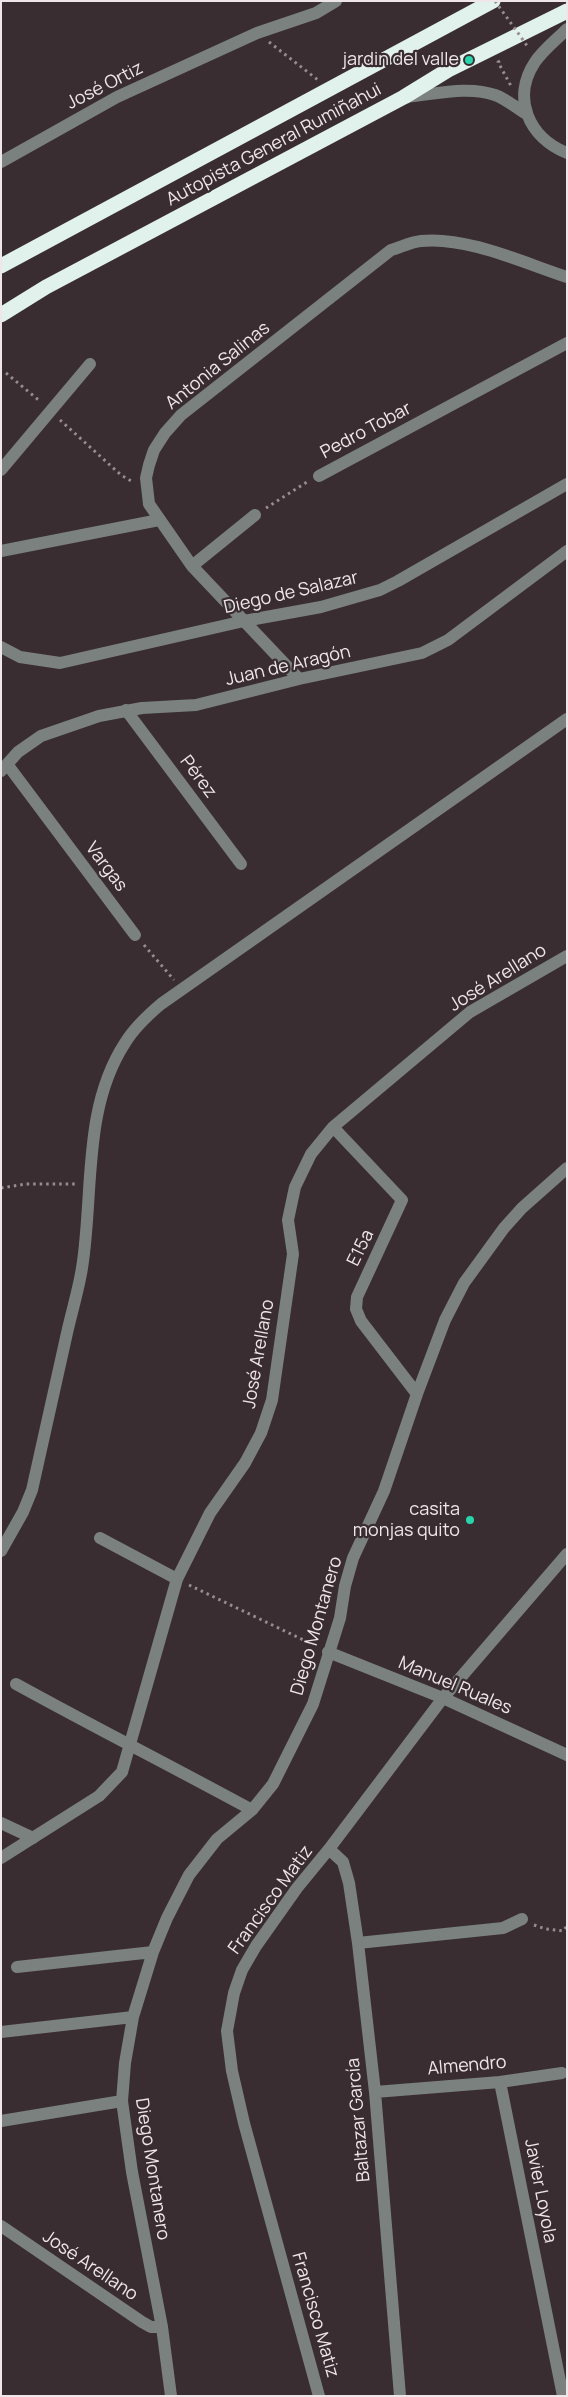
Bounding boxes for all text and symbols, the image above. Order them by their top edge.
place label: jardin del valle [343,49,459,71]
marker: jardin del valle [463,54,475,66]
street label: José Ortiz [63,58,147,114]
street label: Autopista General Rumiñahui [163,79,385,211]
street label: Antonia Salinas [162,317,274,415]
street label: Pedro Tobar [317,398,415,464]
street label: Diego de Salazar [222,567,360,619]
street label: Juan de Aragón [223,641,353,691]
street label: Pérez [175,751,221,803]
street label: Vargas [80,838,132,896]
street label: José Arellano [445,940,551,1016]
street label: E15a [343,1226,379,1270]
street label: José Arellano [239,1298,279,1410]
place label: casita monjas quito [353,1499,460,1542]
marker: casita monjas quito [464,1514,476,1526]
street label: Diego Montanero [287,1554,347,1698]
street label: Manuel Ruales [395,1652,515,1720]
street label: Francisco Matiz [224,1841,318,1959]
street label: Almendro [427,2052,507,2080]
street label: Baltazar García [343,2057,375,2183]
street label: Diego Montanero [130,2096,174,2242]
street label: Javier Loyola [519,2137,561,2245]
street label: José Arellano [38,2226,142,2306]
street label: Francisco Matiz [287,2250,343,2380]

